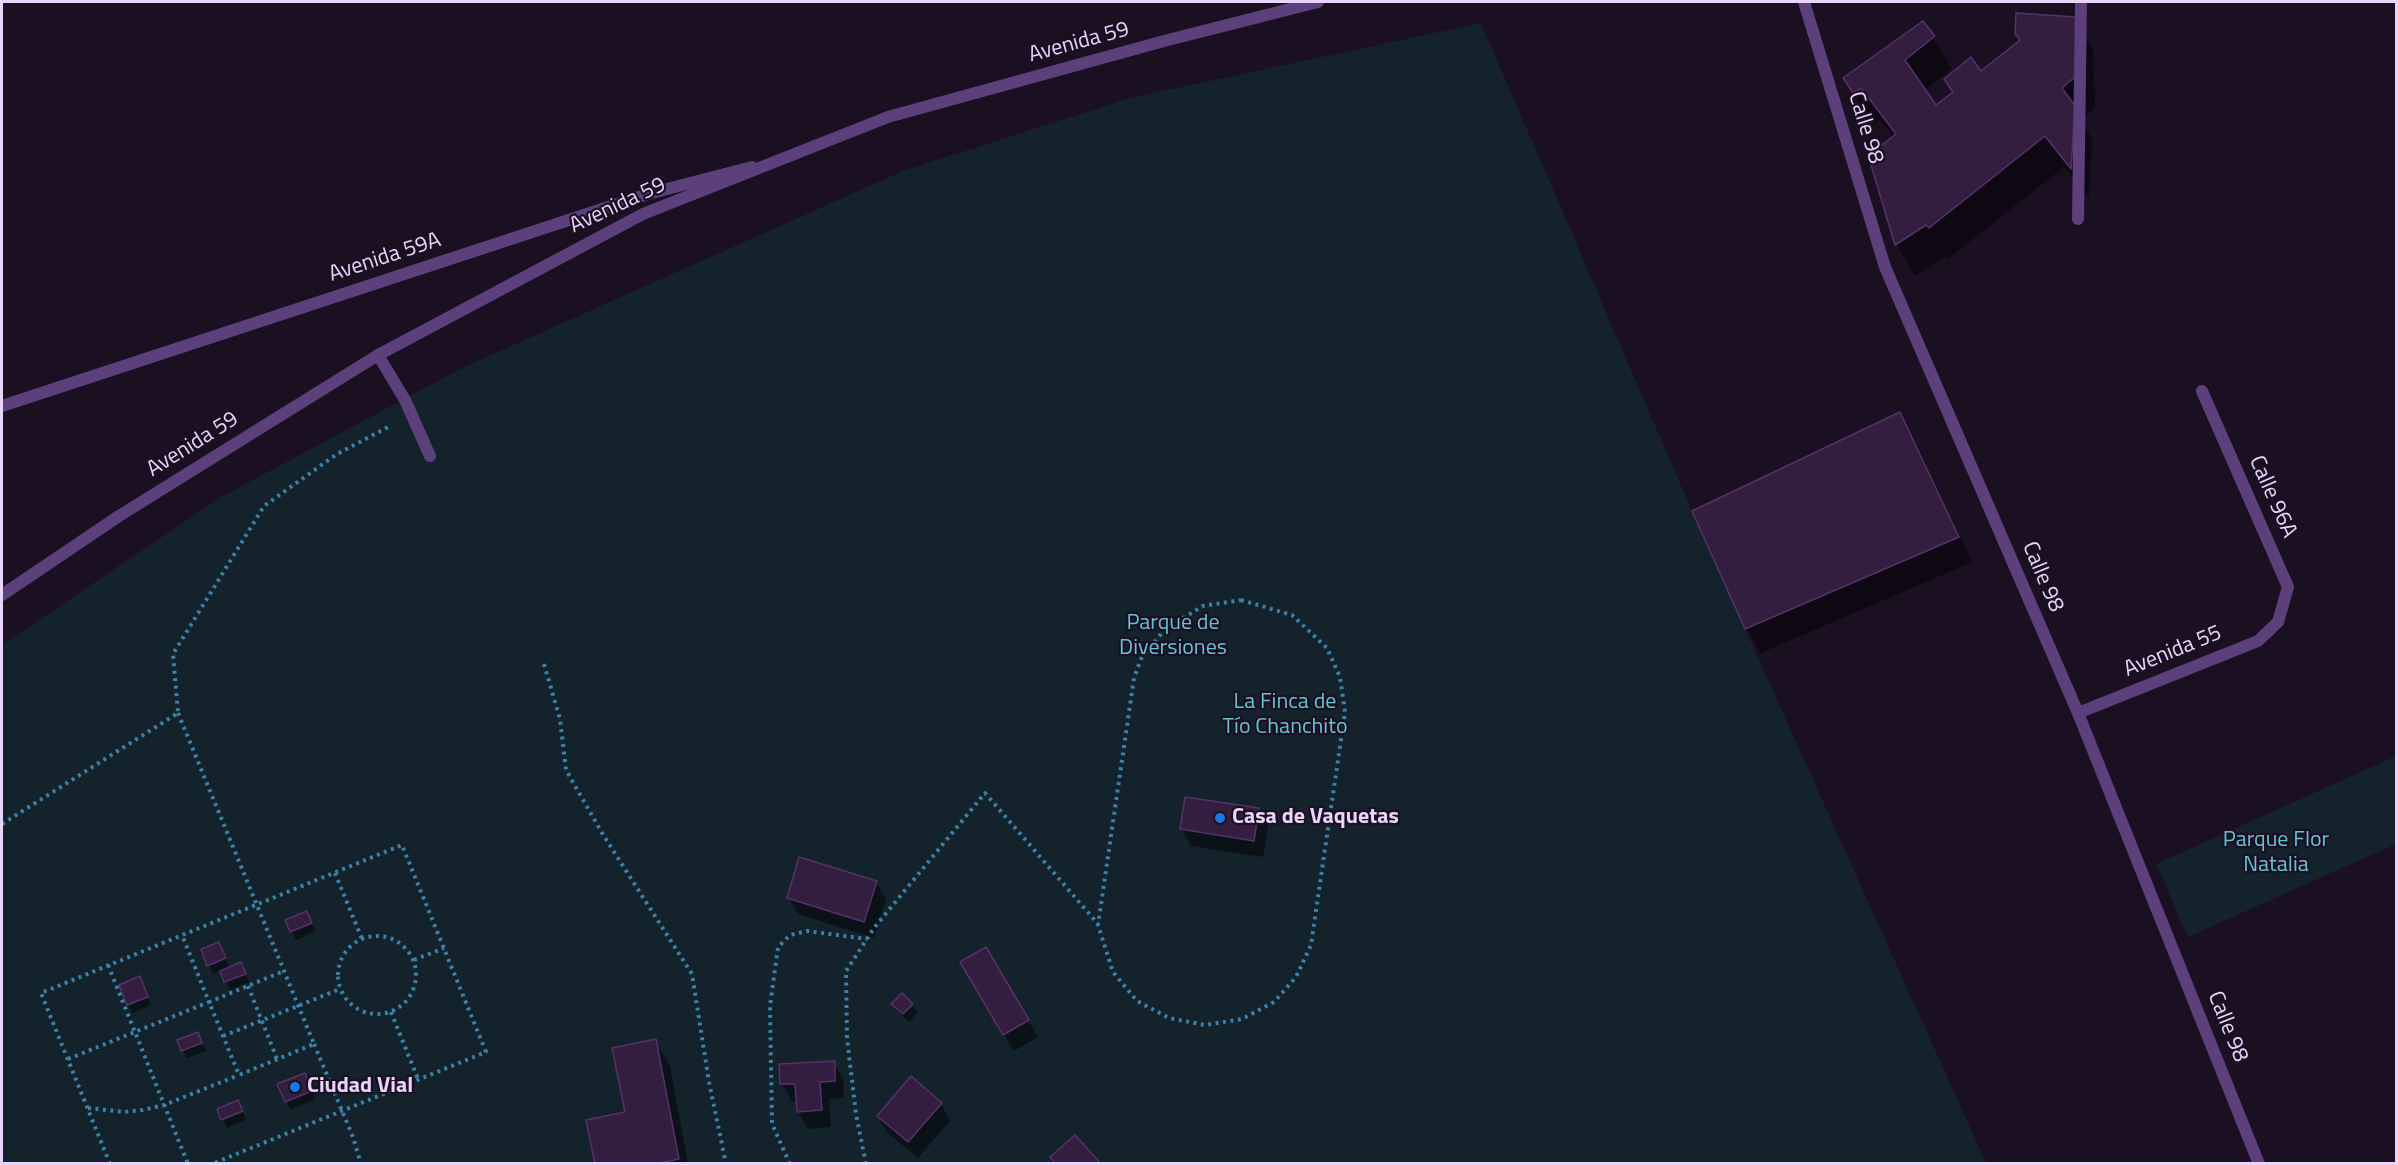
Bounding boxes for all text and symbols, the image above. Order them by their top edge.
street label: Avenida 59 [1026,17,1132,69]
street label: Calle 98 [1842,89,1888,167]
street label: Avenida 59 [566,172,670,240]
street label: Avenida 59A [326,228,444,288]
street label: Avenida 59 [142,407,244,483]
street label: Calle 96A [2242,452,2302,542]
street label: Calle 98 [2015,538,2069,616]
park label: Parque de Diversiones [1119,611,1227,662]
street label: Avenida 55 [2120,620,2226,684]
park label: La Finca de Tío Chanchito [1222,690,1348,742]
place label: Casa de Vaquetas [1232,805,1399,831]
marker: Casa de Vaquetas [1213,811,1227,825]
park label: Parque Flor Natalia [2223,828,2329,879]
street label: Calle 98 [2201,988,2253,1066]
place label: Ciudad Vial [307,1074,413,1100]
marker: Ciudad Vial [288,1080,302,1094]

